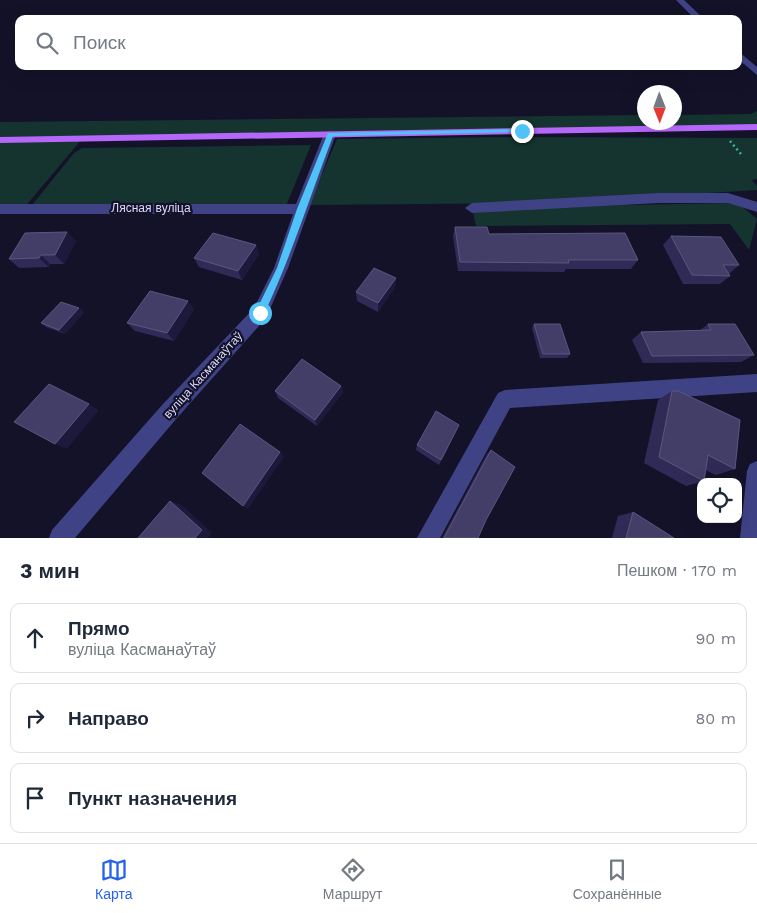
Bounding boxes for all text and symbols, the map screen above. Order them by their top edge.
search box [15,15,742,70]
icon: search [33,29,61,57]
text: Поиск [73,31,126,54]
north arrow [637,85,682,130]
route end [511,120,534,143]
street label: Лясная вуліца [111,201,191,215]
route start [249,302,272,325]
street label: вуліца Касманаўтаў [161,329,245,421]
map controls [697,478,742,523]
button: locate [697,478,742,523]
text: 3 мин [20,558,80,583]
text: Пешком · 170 m [617,561,737,580]
text: Прямо [68,617,130,640]
icon: ahead [21,624,49,652]
text: 90 m [695,629,736,648]
text: вуліца Касманаўтаў [68,640,216,659]
icon: right [21,704,49,732]
text: Направо [68,707,149,730]
text: 80 m [695,709,736,728]
icon: arrive [21,784,49,812]
text: Пункт назначения [68,787,237,810]
tab: Карта [95,856,133,902]
tab: Маршрут [323,856,382,902]
tab: Сохранённые [573,856,662,902]

